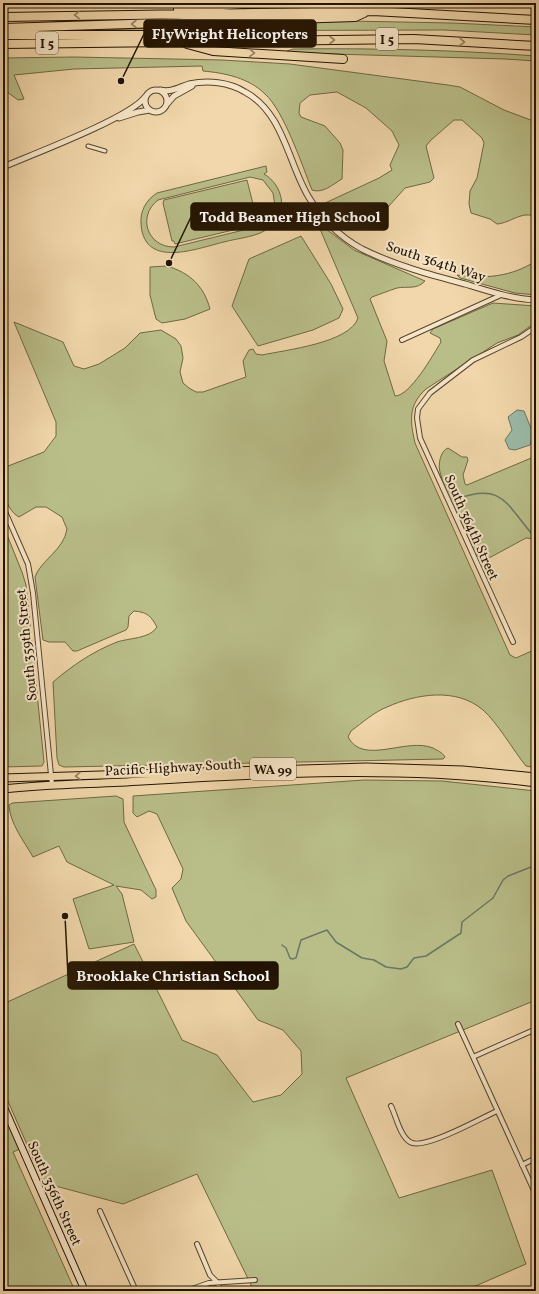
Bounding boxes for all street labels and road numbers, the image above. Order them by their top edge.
road number: I 5 [376,28,398,50]
road number: I 5 [36,32,58,54]
street label: South 364th Way [383,237,488,288]
street label: South 364th Street [439,472,503,584]
street label: South 359th Street [12,588,43,702]
street label: Pacific Highway South [104,755,242,782]
road number: WA 99 [250,758,296,780]
street label: South 356th Street [22,1138,85,1249]

